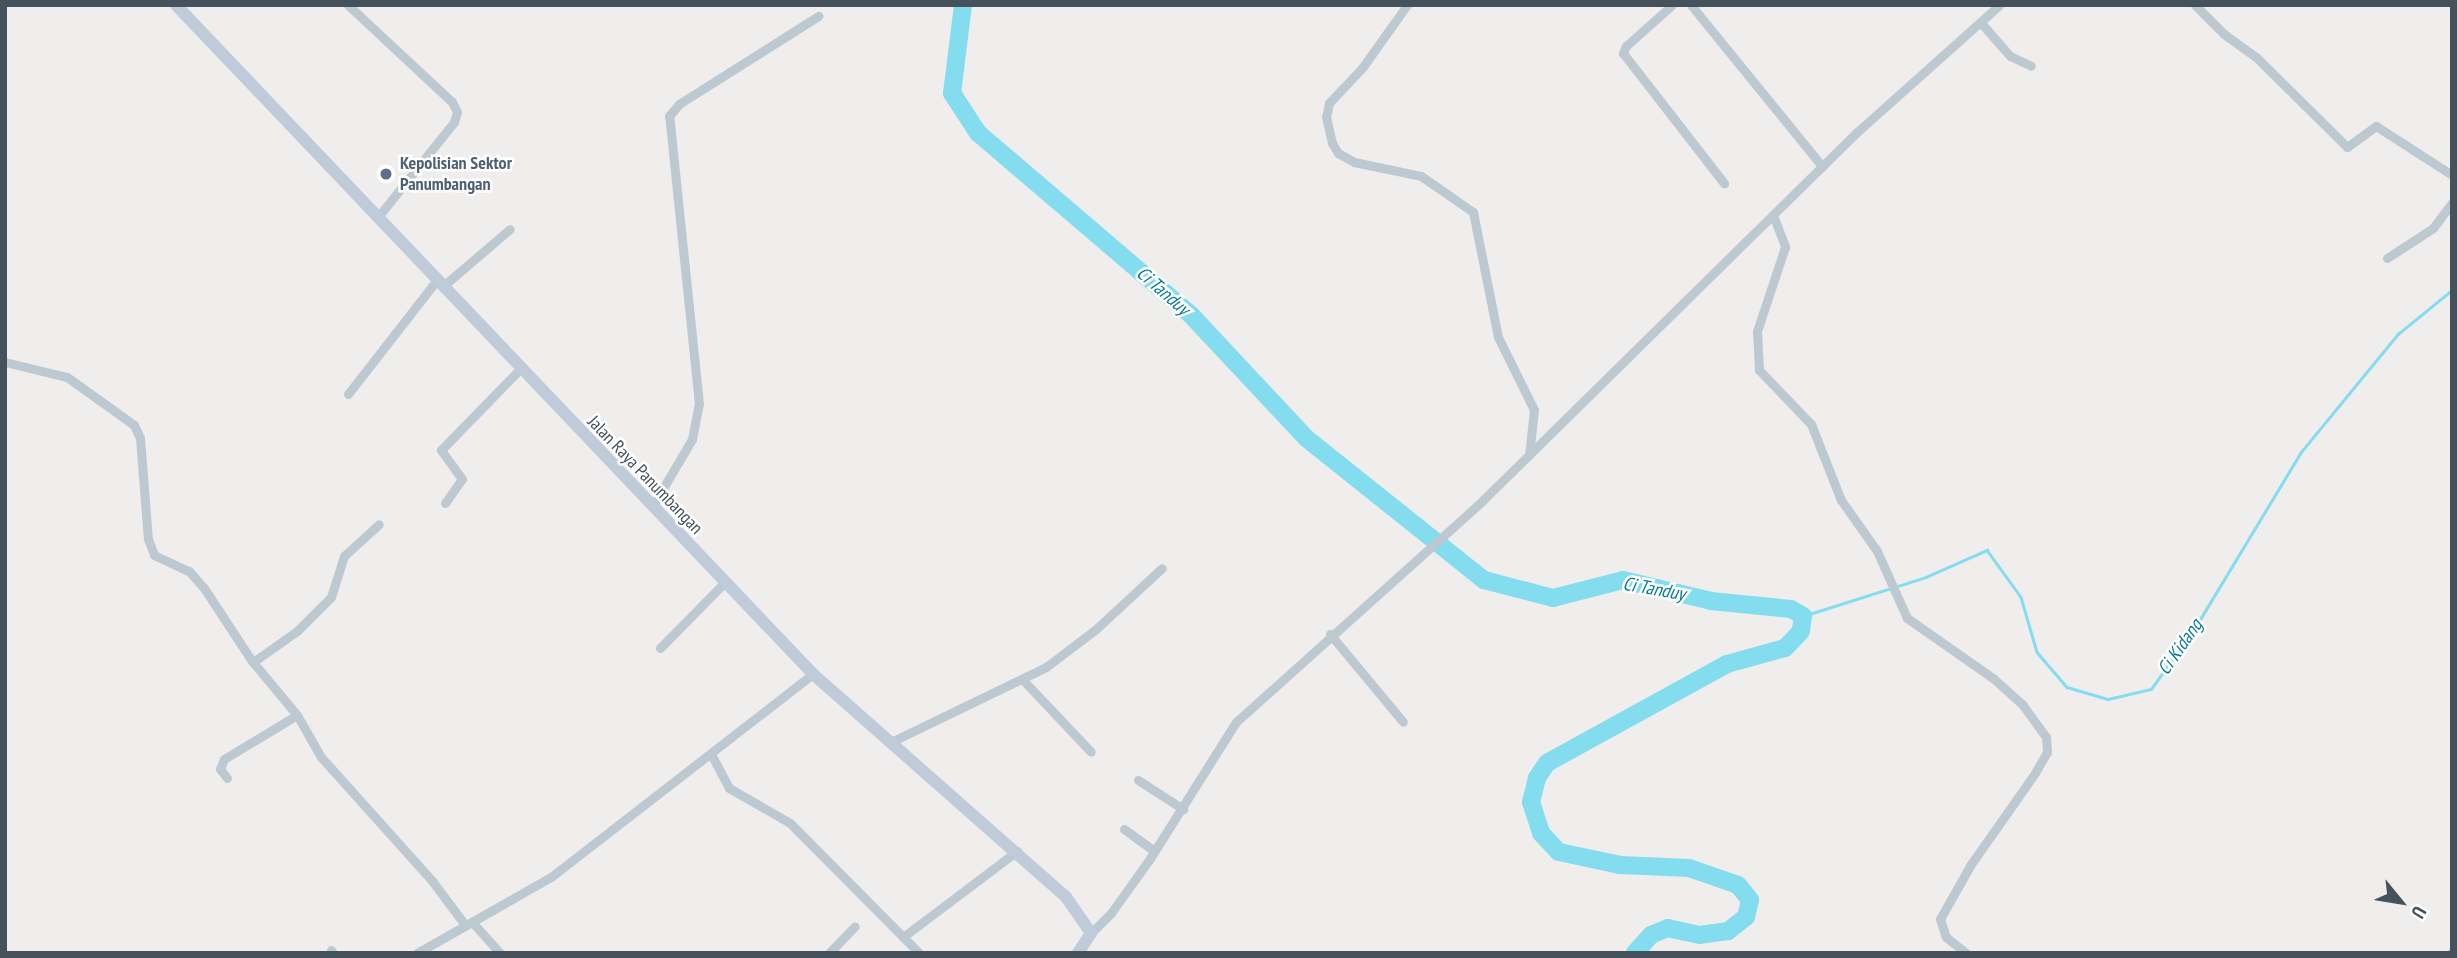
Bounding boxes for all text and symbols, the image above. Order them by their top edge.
place label: Kepolisian Sektor Panumbangan [400,153,512,196]
marker: Kepolisian Sektor Panumbangan [378,166,394,182]
water label: Ci Tanduy [1132,262,1194,320]
street label: Jalan Raya Panumbangan [583,411,707,539]
water label: Ci Tanduy [1621,572,1687,606]
water label: Ci Kidang [2153,615,2207,679]
north arrow [2366,867,2436,937]
text: U [2406,902,2432,923]

